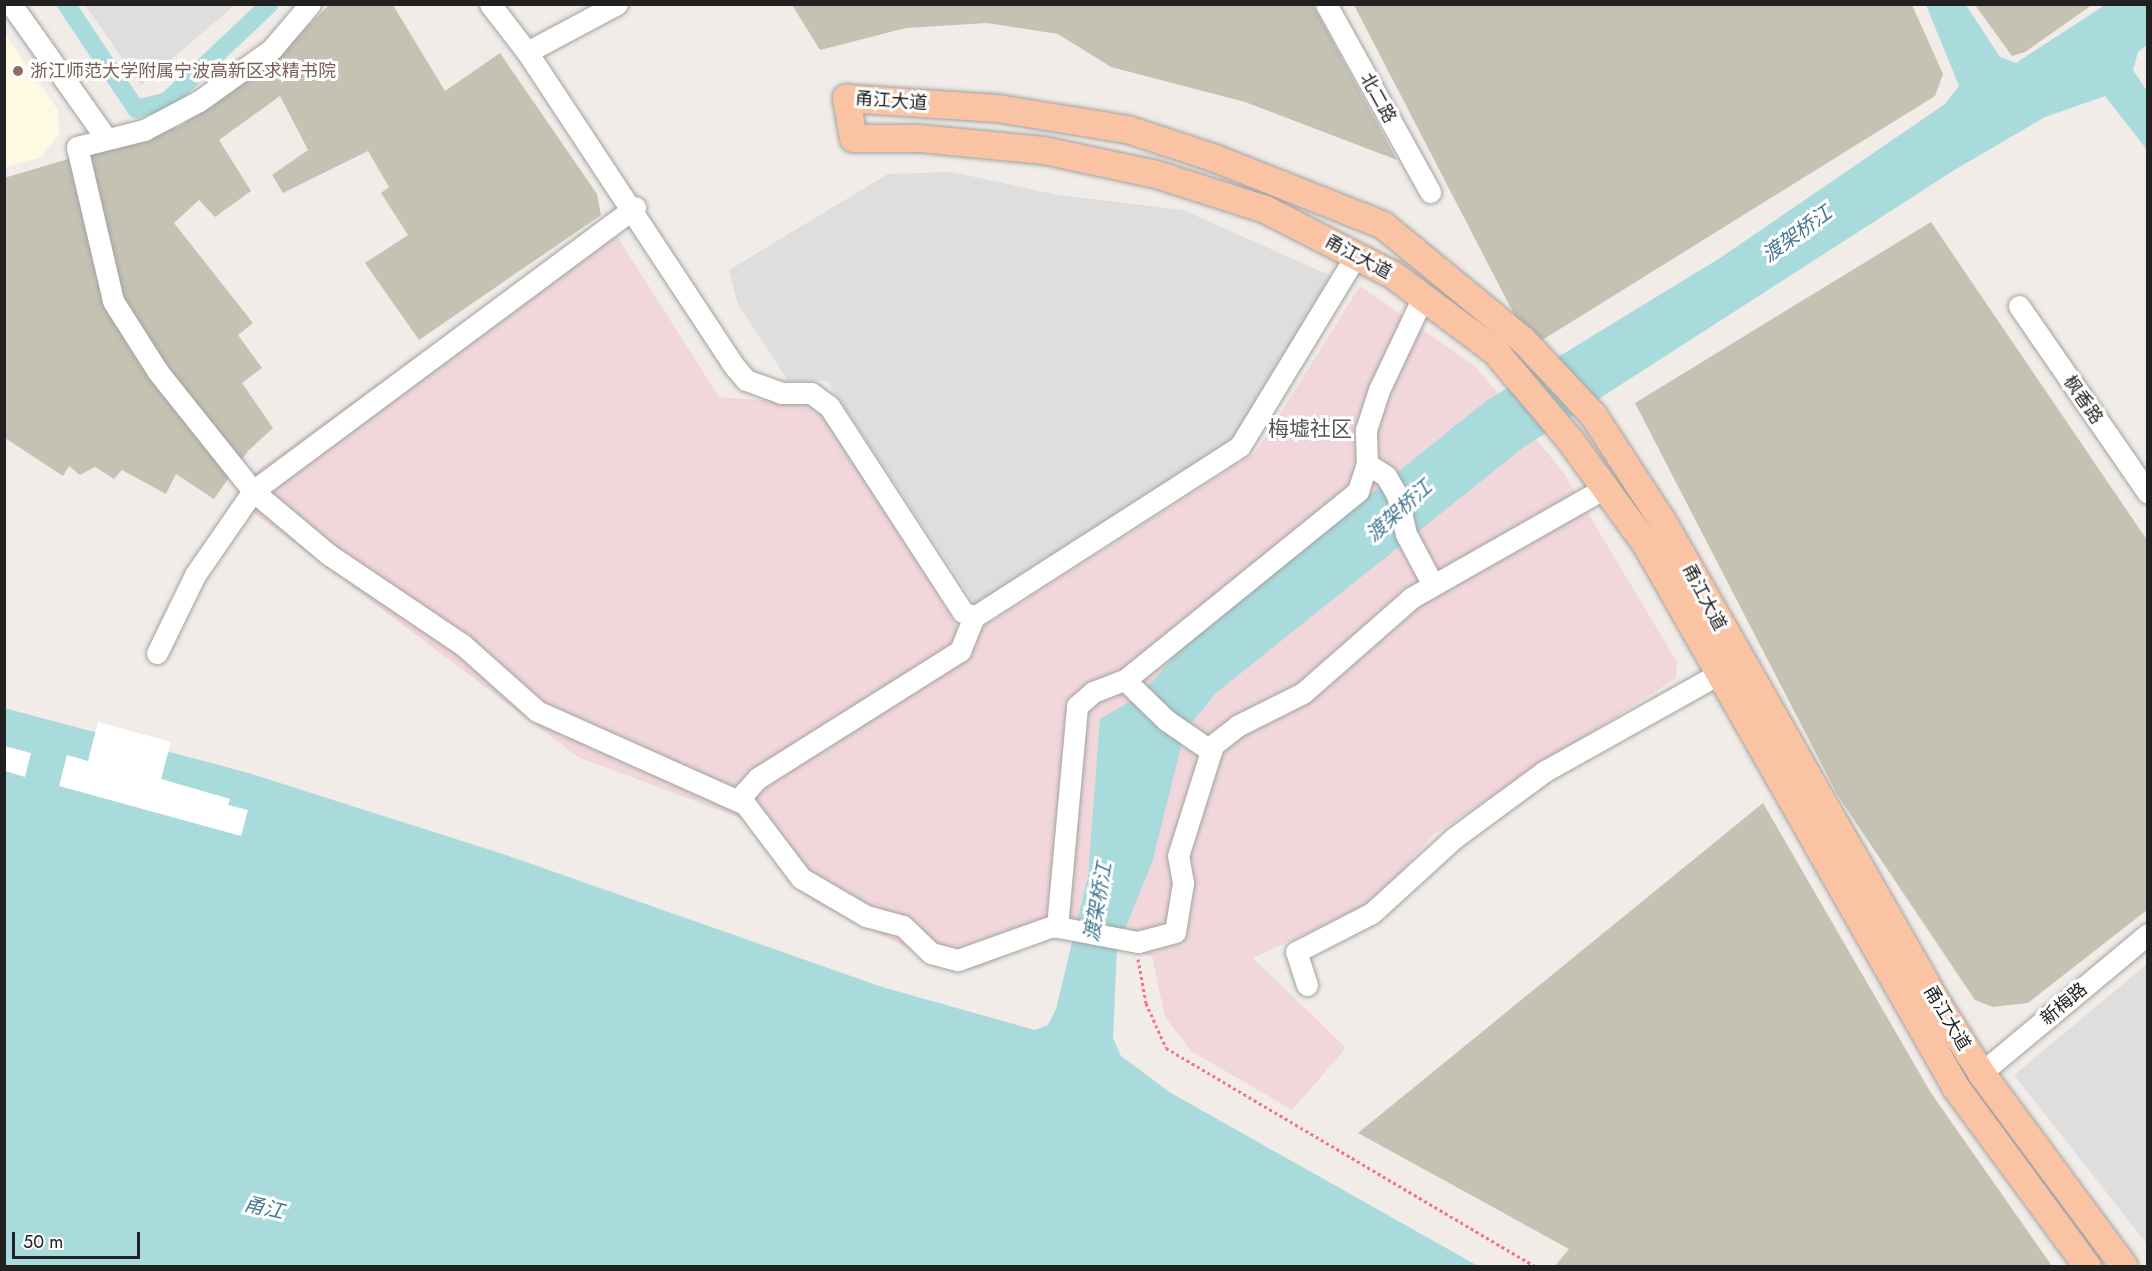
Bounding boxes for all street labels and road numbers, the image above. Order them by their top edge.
street label: 北二路 [1355,69,1401,127]
street label: 甬江大道 [854,88,928,114]
street label: 甬江大道 [1321,231,1395,283]
street label: 枫香路 [2059,372,2107,428]
street label: 甬江大道 [1678,560,1730,634]
street label: 新梅路 [2036,978,2092,1030]
street label: 甬江大道 [1919,982,1975,1054]

